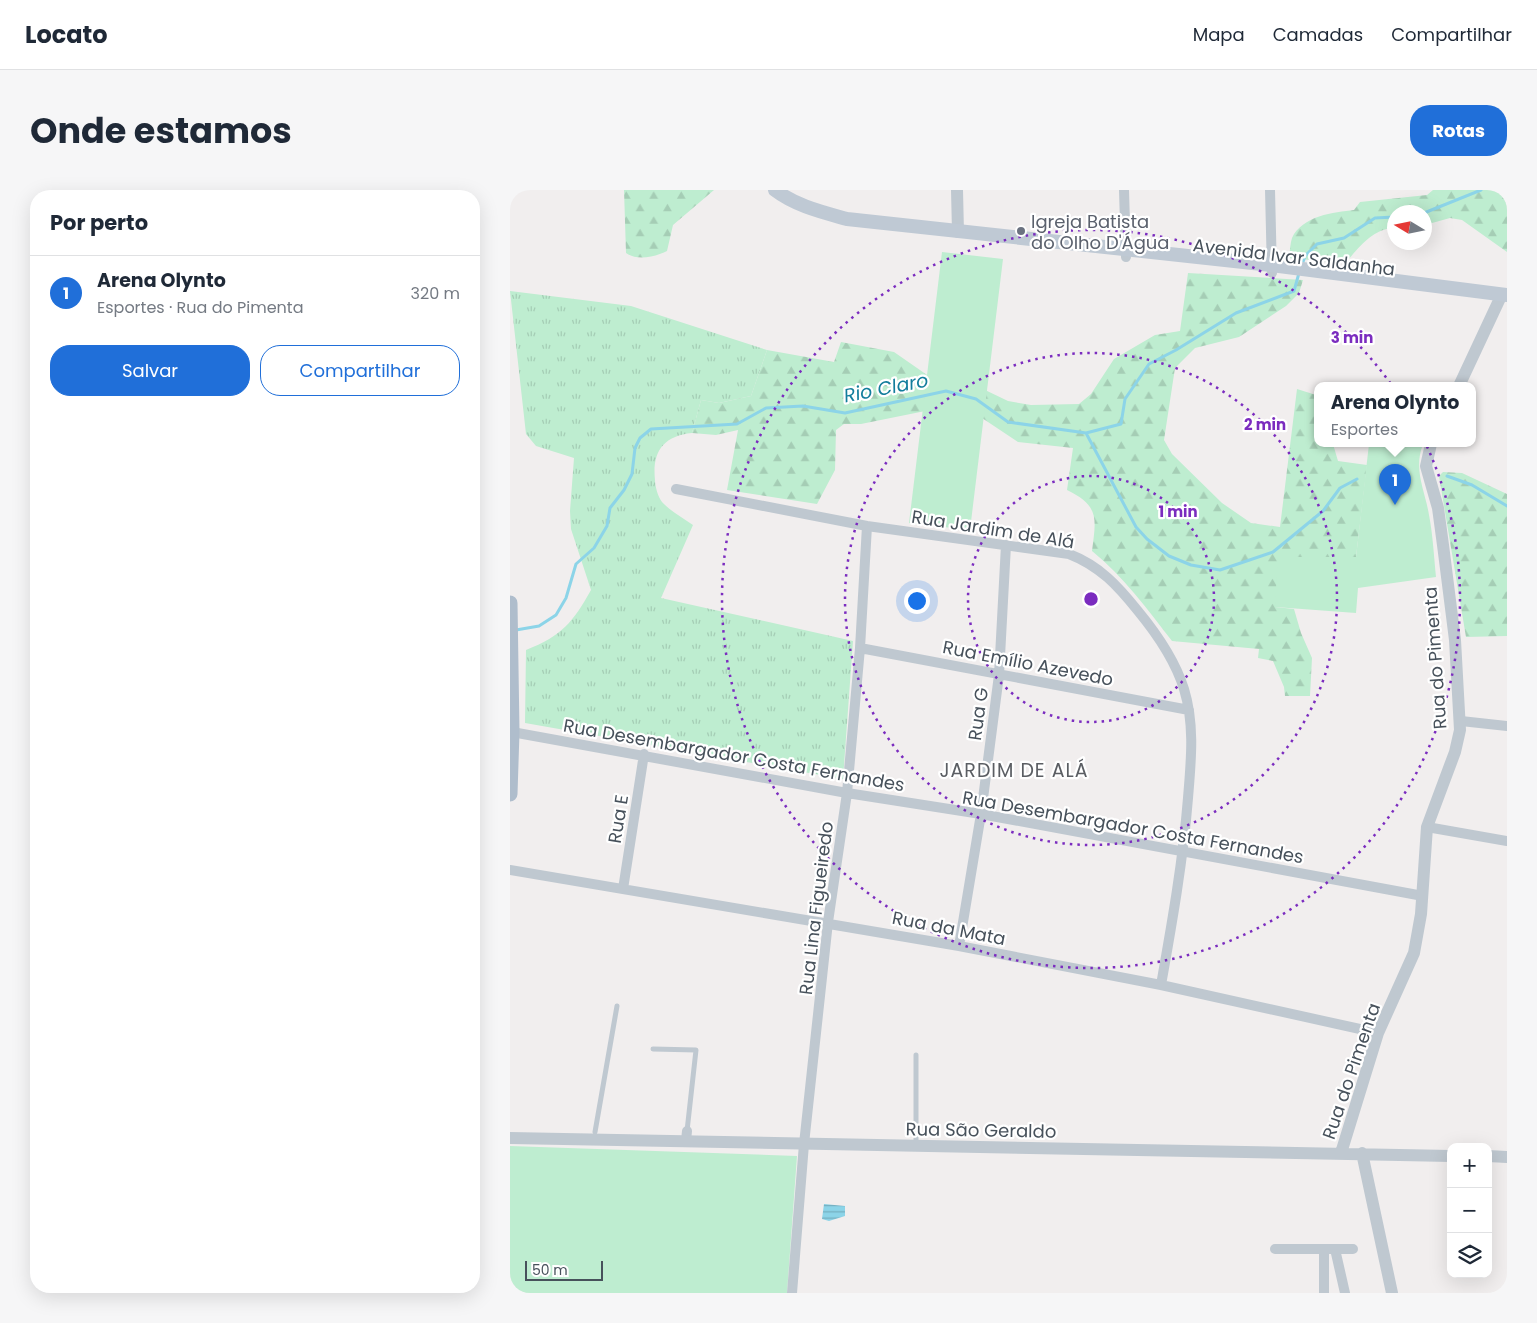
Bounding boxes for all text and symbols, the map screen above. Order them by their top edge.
text: Locato [25,18,108,51]
text: Mapa [1193,22,1245,47]
text: Camadas [1273,22,1363,47]
text: Compartilhar [1391,22,1512,47]
button: Rotas [1410,105,1507,156]
text: Onde estamos [30,106,292,155]
north arrow [1387,205,1432,250]
text: Por perto [50,208,148,237]
place label: Igreja Batista do Olho D'Água [1031,209,1170,255]
marker: Igreja Batista do Olho D'Água [1015,225,1027,237]
street label: Avenida Ivar Saldanha [1192,232,1396,282]
text: Arena Olynto [97,267,226,294]
text: 1 [63,282,69,305]
text: 320 m [411,282,460,305]
text: Esportes · Rua do Pimenta [97,296,303,319]
text: 3 min [1331,327,1373,348]
button: Salvar [50,345,250,396]
button: Compartilhar [260,345,460,396]
water label: Rio Claro [841,367,931,409]
popup [1314,382,1476,447]
text: Arena Olynto [1331,389,1459,416]
text: 2 min [1244,414,1286,435]
text: Esportes [1331,418,1398,441]
pin: 1 [1379,464,1411,505]
text: 1 min [1158,501,1198,522]
street label: Rua Jardim de Alá [910,504,1076,554]
street label: Rua do Pimenta [1418,586,1452,730]
your location [904,588,930,614]
centre of rings [1082,590,1100,608]
street label: Rua Emílio Azevedo [941,634,1115,692]
street label: Rua G [962,686,994,742]
street label: Rua Desembargador Costa Fernandes [561,713,907,797]
district label: JARDIM DE ALÁ [939,757,1089,784]
street label: Rua Desembargador Costa Fernandes [960,785,1306,869]
street label: Rua E [602,793,634,845]
street label: Rua Lina Figueiredo [793,820,839,996]
street label: Rua da Mata [890,905,1008,951]
street label: Rua do Pimenta [1316,999,1386,1143]
street label: Rua São Geraldo [905,1116,1057,1144]
map controls [1447,1143,1492,1278]
button: + [1447,1143,1492,1188]
button: − [1447,1188,1492,1233]
button: layers [1447,1233,1492,1278]
scale bar [525,1258,602,1281]
text: 50 m [532,1260,568,1280]

